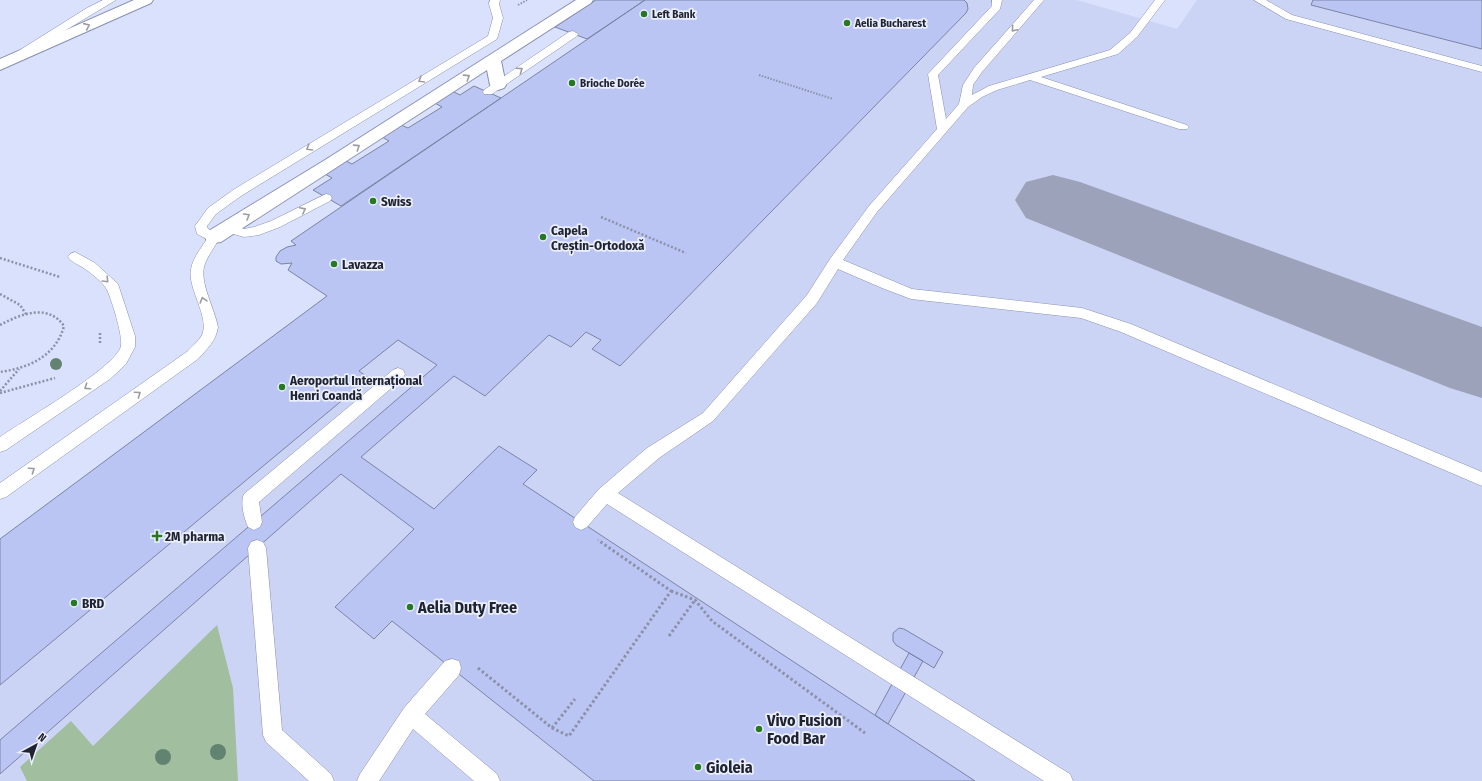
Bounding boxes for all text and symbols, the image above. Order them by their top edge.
place label: Left Bank [652,8,696,21]
marker: Left Bank [639,9,649,19]
place label: Aelia Bucharest [854,17,926,30]
marker: Aelia Bucharest [842,18,852,28]
one-way arrow [82,23,90,31]
one-way arrow [1011,25,1018,32]
one-way arrow [516,68,523,75]
one-way arrow [462,74,469,81]
one-way arrow [418,76,425,83]
place label: Brioche Dorée [580,77,645,90]
marker: Brioche Dorée [567,78,577,88]
one-way arrow [307,143,314,150]
one-way arrow [353,144,360,152]
place label: Swiss [381,194,412,209]
marker: Swiss [368,196,378,206]
one-way arrow [299,207,306,214]
one-way arrow [243,214,250,221]
place label: Capela Creștin-Ortodoxă [551,223,645,254]
marker: Capela Creștin-Ortodoxă [538,232,548,242]
place label: Lavazza [342,257,384,272]
marker: Lavazza [329,259,339,269]
one-way arrow [101,275,109,283]
one-way arrow [199,297,208,304]
place label: Aeroportul Internațional Henri Coandă [289,373,423,403]
one-way arrow [85,382,92,389]
marker: Aeroportul Internațional Henri Coandă [277,382,287,392]
one-way arrow [133,392,140,399]
one-way arrow [27,467,34,474]
place label: 2M pharma [164,529,225,544]
marker: 2M pharma [152,531,162,541]
place label: BRD [82,596,105,611]
marker: BRD [69,598,79,608]
place label: Aelia Duty Free [417,598,517,617]
marker: Aelia Duty Free [405,602,415,612]
place label: Vivo Fusion Food Bar [766,711,842,748]
marker: Vivo Fusion Food Bar [754,724,764,734]
north arrow [16,725,56,765]
text: N [35,731,49,745]
place label: Gioleia [706,758,753,777]
marker: Gioleia [693,762,703,772]

